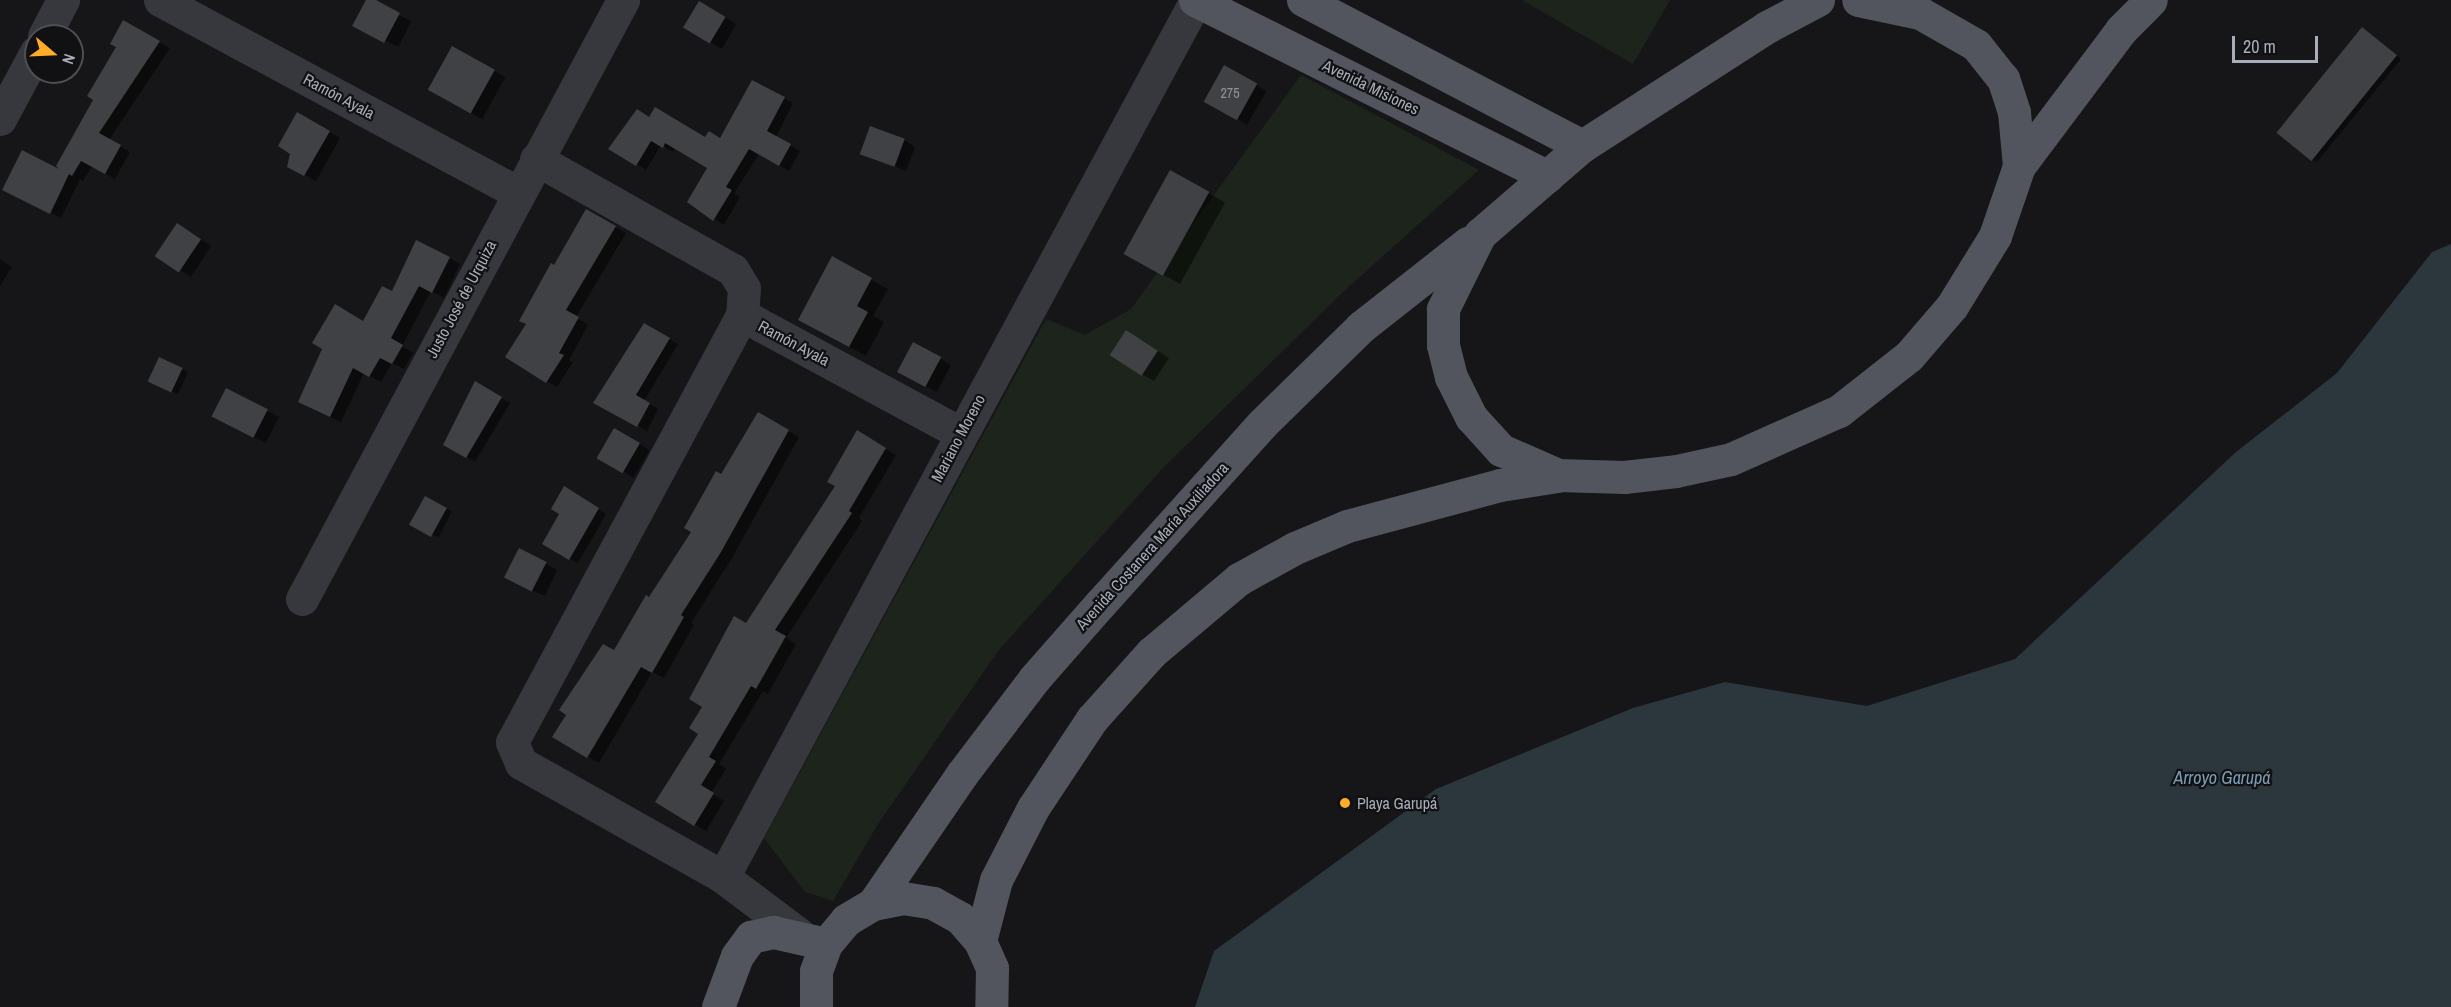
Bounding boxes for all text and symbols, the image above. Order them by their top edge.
north arrow [24,24,84,84]
scale bar [2235,24,2320,62]
text: 20 m [2243,34,2276,59]
text: N [57,51,81,67]
street label: Avenida Misiones [1320,55,1422,119]
street label: Ramón Ayala [300,69,378,123]
house number: 275 [1220,85,1240,101]
street label: Justo José de Urquiza [422,237,500,361]
street label: Ramón Ayala [755,316,833,370]
street label: Mariano Moreno [927,391,989,485]
street label: Avenida Costanera María Auxiliadora [1071,458,1233,634]
water label: Arroyo Garupá [2174,767,2270,789]
place label: Playa Garupá [1357,793,1437,813]
marker: Playa Garupá [1338,796,1352,810]

